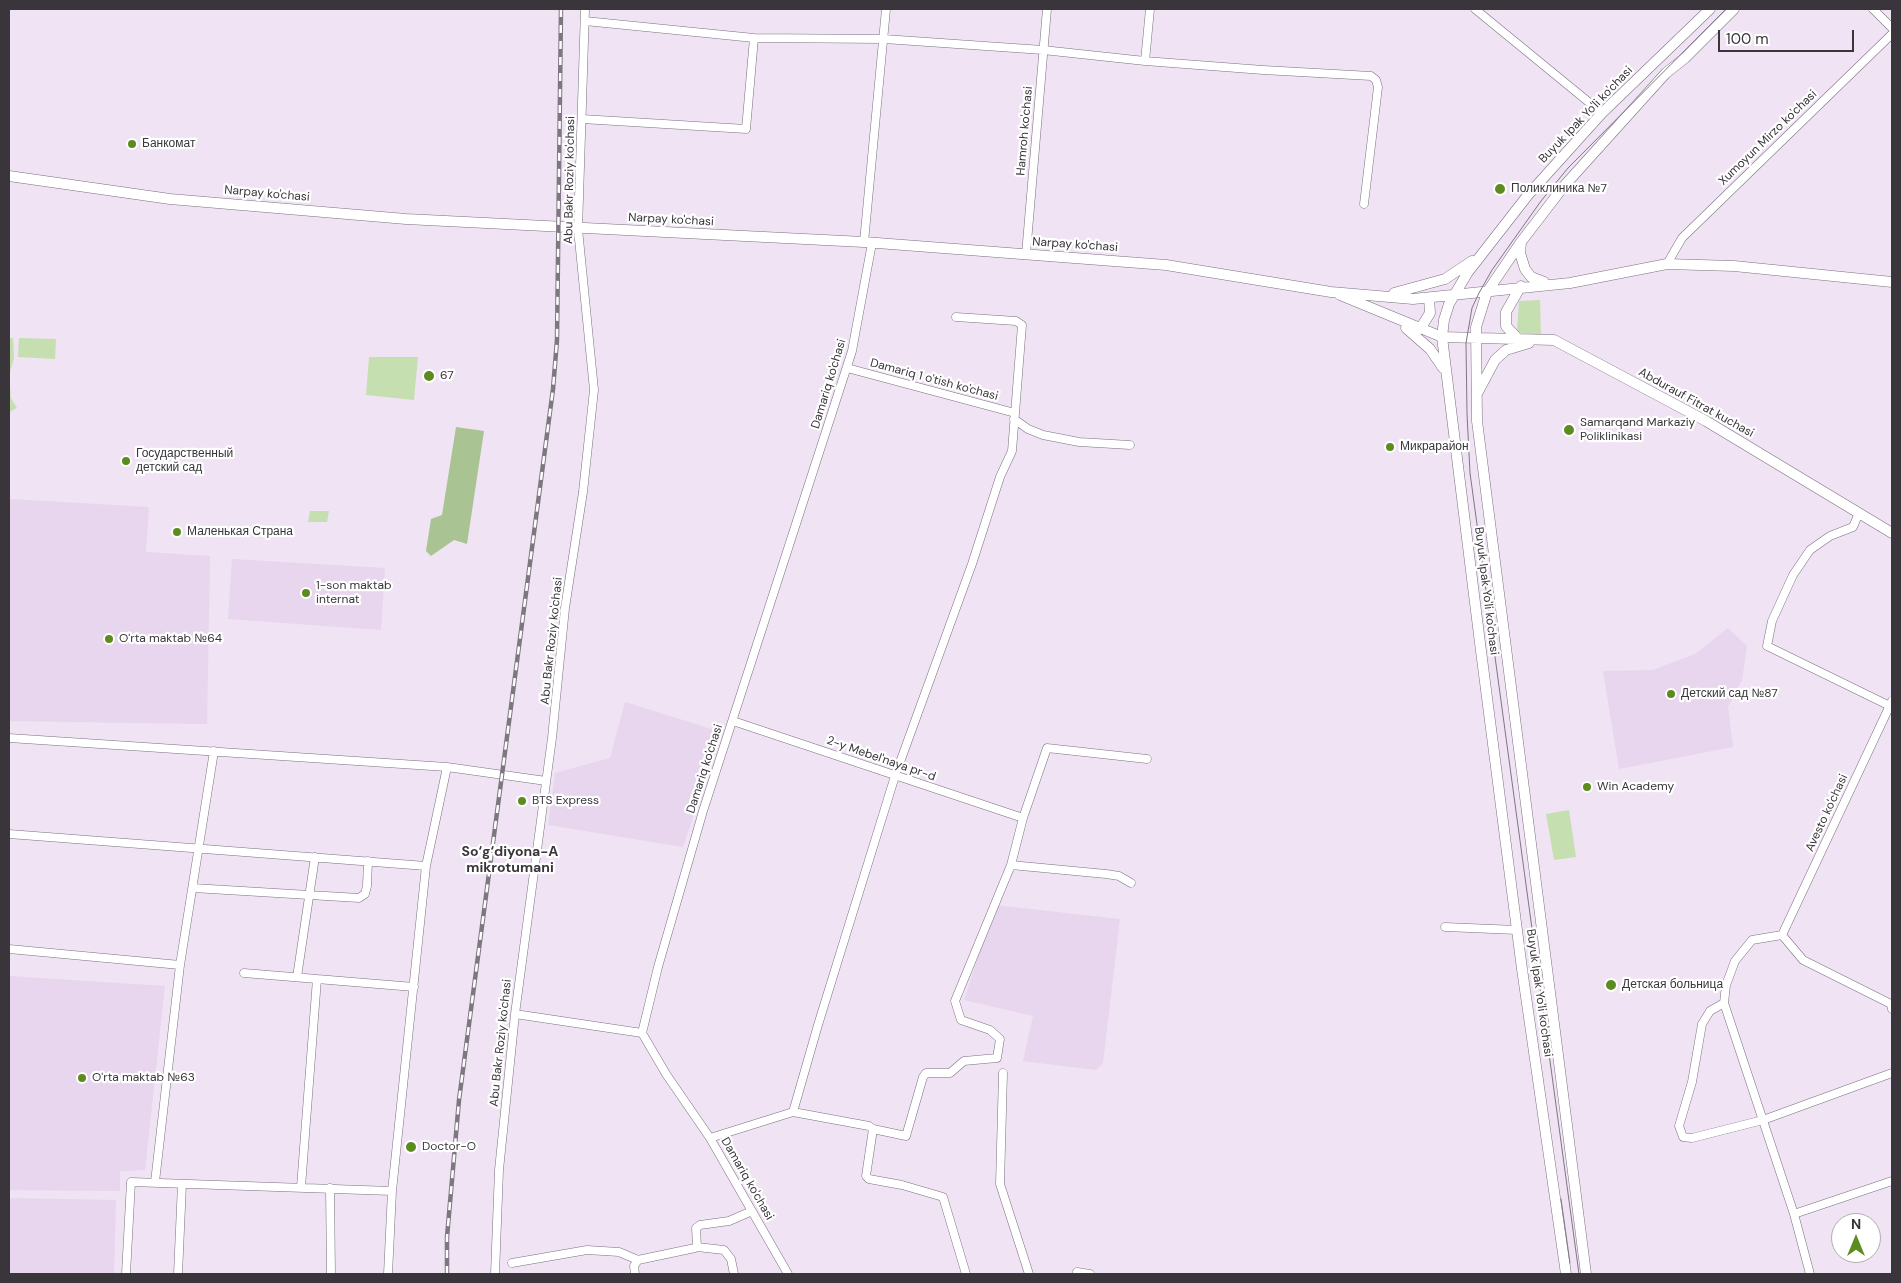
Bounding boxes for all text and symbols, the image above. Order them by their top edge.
scale bar [1721,20,1857,52]
text: 100 m [1726,29,1769,49]
street label: Buyuk Ipak Yo'li ko'chasi [1536,64,1636,166]
street label: Hamroh ko'chasi [1014,86,1036,176]
street label: Xumoyun Mirzo ko'chasi [1716,87,1820,189]
street label: Abu Bakr Roziy ko'chasi [562,116,578,244]
place label: Банкомат [142,137,195,151]
marker: Банкомат [126,138,138,150]
marker: Поликлиника №7 [1493,182,1507,196]
place label: Поликлиника №7 [1511,182,1607,196]
street label: Narpay ko'chasi [224,183,310,205]
street label: Narpay ko'chasi [628,211,714,229]
street label: Narpay ko'chasi [1032,235,1118,255]
street label: Damariq ko'chasi [809,338,849,430]
street label: Damariq 1 o'tish ko'chasi [868,356,1000,404]
street label: Abdurauf Fitrat kuchasi [1636,365,1756,441]
marker: 67 [422,369,436,383]
place label: 67 [440,369,454,383]
place label: Samarqand Markaziy Poliklinikasi [1580,416,1695,444]
marker: Samarqand Markaziy Poliklinikasi [1562,423,1576,437]
place label: Микрарайон [1400,440,1469,454]
marker: Микрарайон [1384,441,1396,453]
place label: Государственный детский сад [136,447,233,475]
marker: Государственный детский сад [120,455,132,467]
place label: Маленькая Страна [187,525,293,539]
marker: Маленькая Страна [171,526,183,538]
street label: Buyuk Ipak Yo'li ko'chasi [1471,526,1501,656]
street label: Abu Bakr Roziy ko'chasi [538,577,566,705]
place label: 1-son maktab internat [316,579,391,607]
marker: 1-son maktab internat [300,587,312,599]
place label: O'rta maktab №64 [119,632,222,646]
marker: O'rta maktab №64 [103,633,115,645]
place label: Детский сад №87 [1681,687,1778,701]
marker: Детский сад №87 [1665,688,1677,700]
street label: Damariq ko'chasi [684,723,726,815]
street label: 2-y Mebel'naya pr-d [825,734,937,784]
street label: Avesto ko'chasi [1803,772,1851,854]
place label: Win Academy [1597,780,1674,794]
marker: Win Academy [1581,781,1593,793]
place label: BTS Express [532,794,599,808]
marker: BTS Express [516,795,528,807]
district label: So‘g‘diyona-А mikrotumani [462,844,558,876]
street label: Buyuk Ipak Yo'li ko'chasi [1523,928,1555,1058]
marker: Детская больница [1604,978,1618,992]
place label: Детская больница [1622,978,1723,992]
street label: Abu Bakr Roziy ko'chasi [487,979,515,1107]
place label: O'rta maktab №63 [92,1071,195,1085]
marker: O'rta maktab №63 [76,1072,88,1084]
street label: Damariq ko'chasi [718,1135,776,1223]
marker: Doctor-O [404,1140,418,1154]
place label: Doctor-O [422,1140,476,1154]
north arrow [1831,1213,1881,1263]
text: N [1851,1215,1861,1233]

